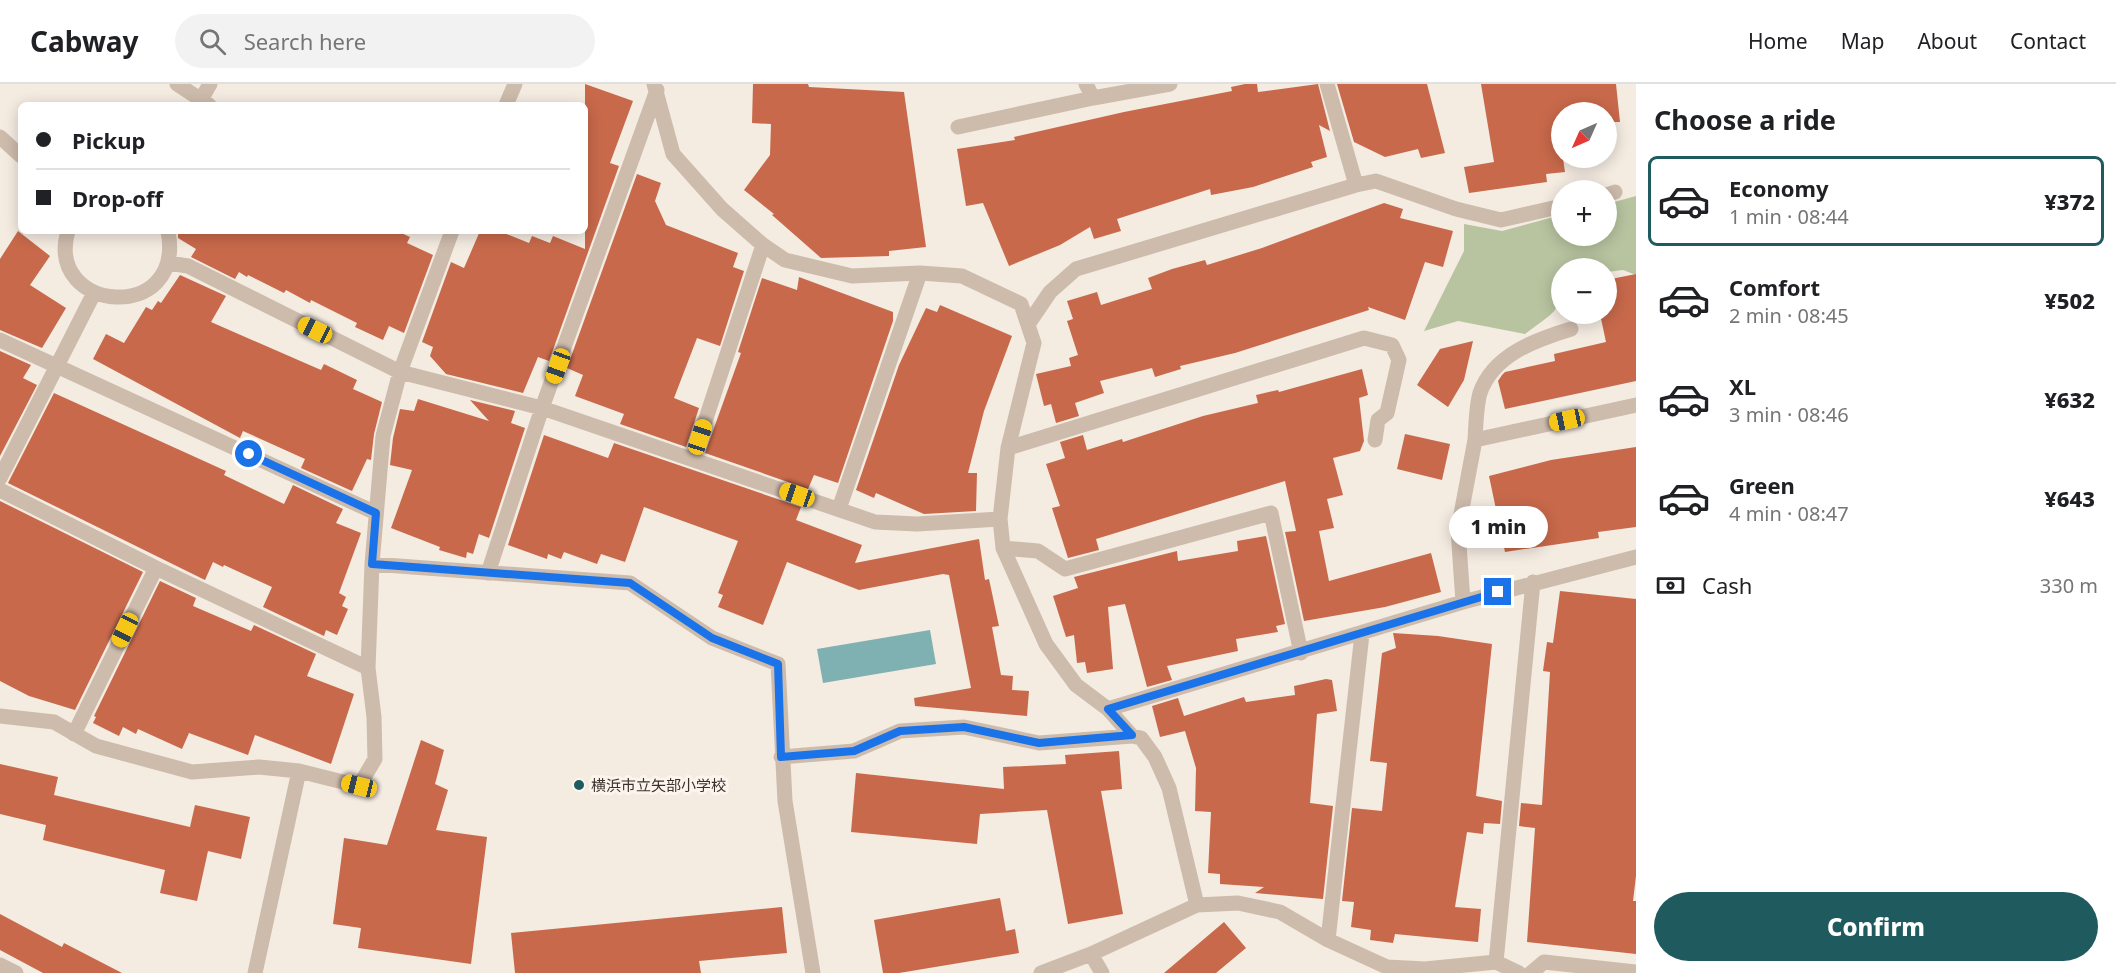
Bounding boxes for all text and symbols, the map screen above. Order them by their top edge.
search box [175,14,595,68]
text: Cabway [30,22,139,60]
icon: search [196,25,229,58]
text: Search here [244,26,366,56]
text: Home [1748,27,1808,55]
text: Map [1841,27,1884,55]
text: About [1917,27,1977,55]
text: Contact [2010,27,2086,55]
text: Choose a ride [1654,101,1836,138]
north arrow [1551,102,1617,168]
map controls [1551,102,1617,324]
text: Pickup [72,125,145,155]
text: Economy [1729,173,1828,203]
icon: car [1657,174,1711,228]
button: + [1551,180,1617,246]
text: Drop-off [72,183,163,213]
text: ¥372 [2044,186,2095,216]
text: 1 min · 08:44 [1729,203,1849,230]
button: − [1551,258,1617,324]
text: Comfort [1729,272,1820,302]
icon: car [1657,273,1711,327]
text: ¥502 [2044,285,2095,315]
text: 2 min · 08:45 [1729,302,1849,329]
car [295,314,335,346]
car [543,346,573,386]
text: XL [1729,371,1756,401]
icon: car [1657,372,1711,426]
text: ¥632 [2044,384,2095,414]
text: 3 min · 08:46 [1729,401,1849,428]
car [1548,407,1586,433]
car [686,417,714,457]
route start [235,440,262,467]
text: Green [1729,470,1795,500]
icon: car [1657,471,1711,525]
car [777,481,817,509]
text: ¥643 [2044,483,2095,513]
text: 4 min · 08:47 [1729,500,1849,527]
callout: 1 min [1448,505,1547,547]
text: 1 min [1471,513,1526,540]
icon: cash [1654,569,1687,602]
text: Cash [1702,570,1752,600]
text: 330 m [2040,572,2098,599]
route end [1484,578,1511,605]
car [109,610,141,650]
car [339,773,379,799]
place label: 横浜市立矢部小学校 [591,775,726,795]
marker: 横浜市立矢部小学校 [572,778,586,792]
button: Confirm [1654,892,2098,961]

